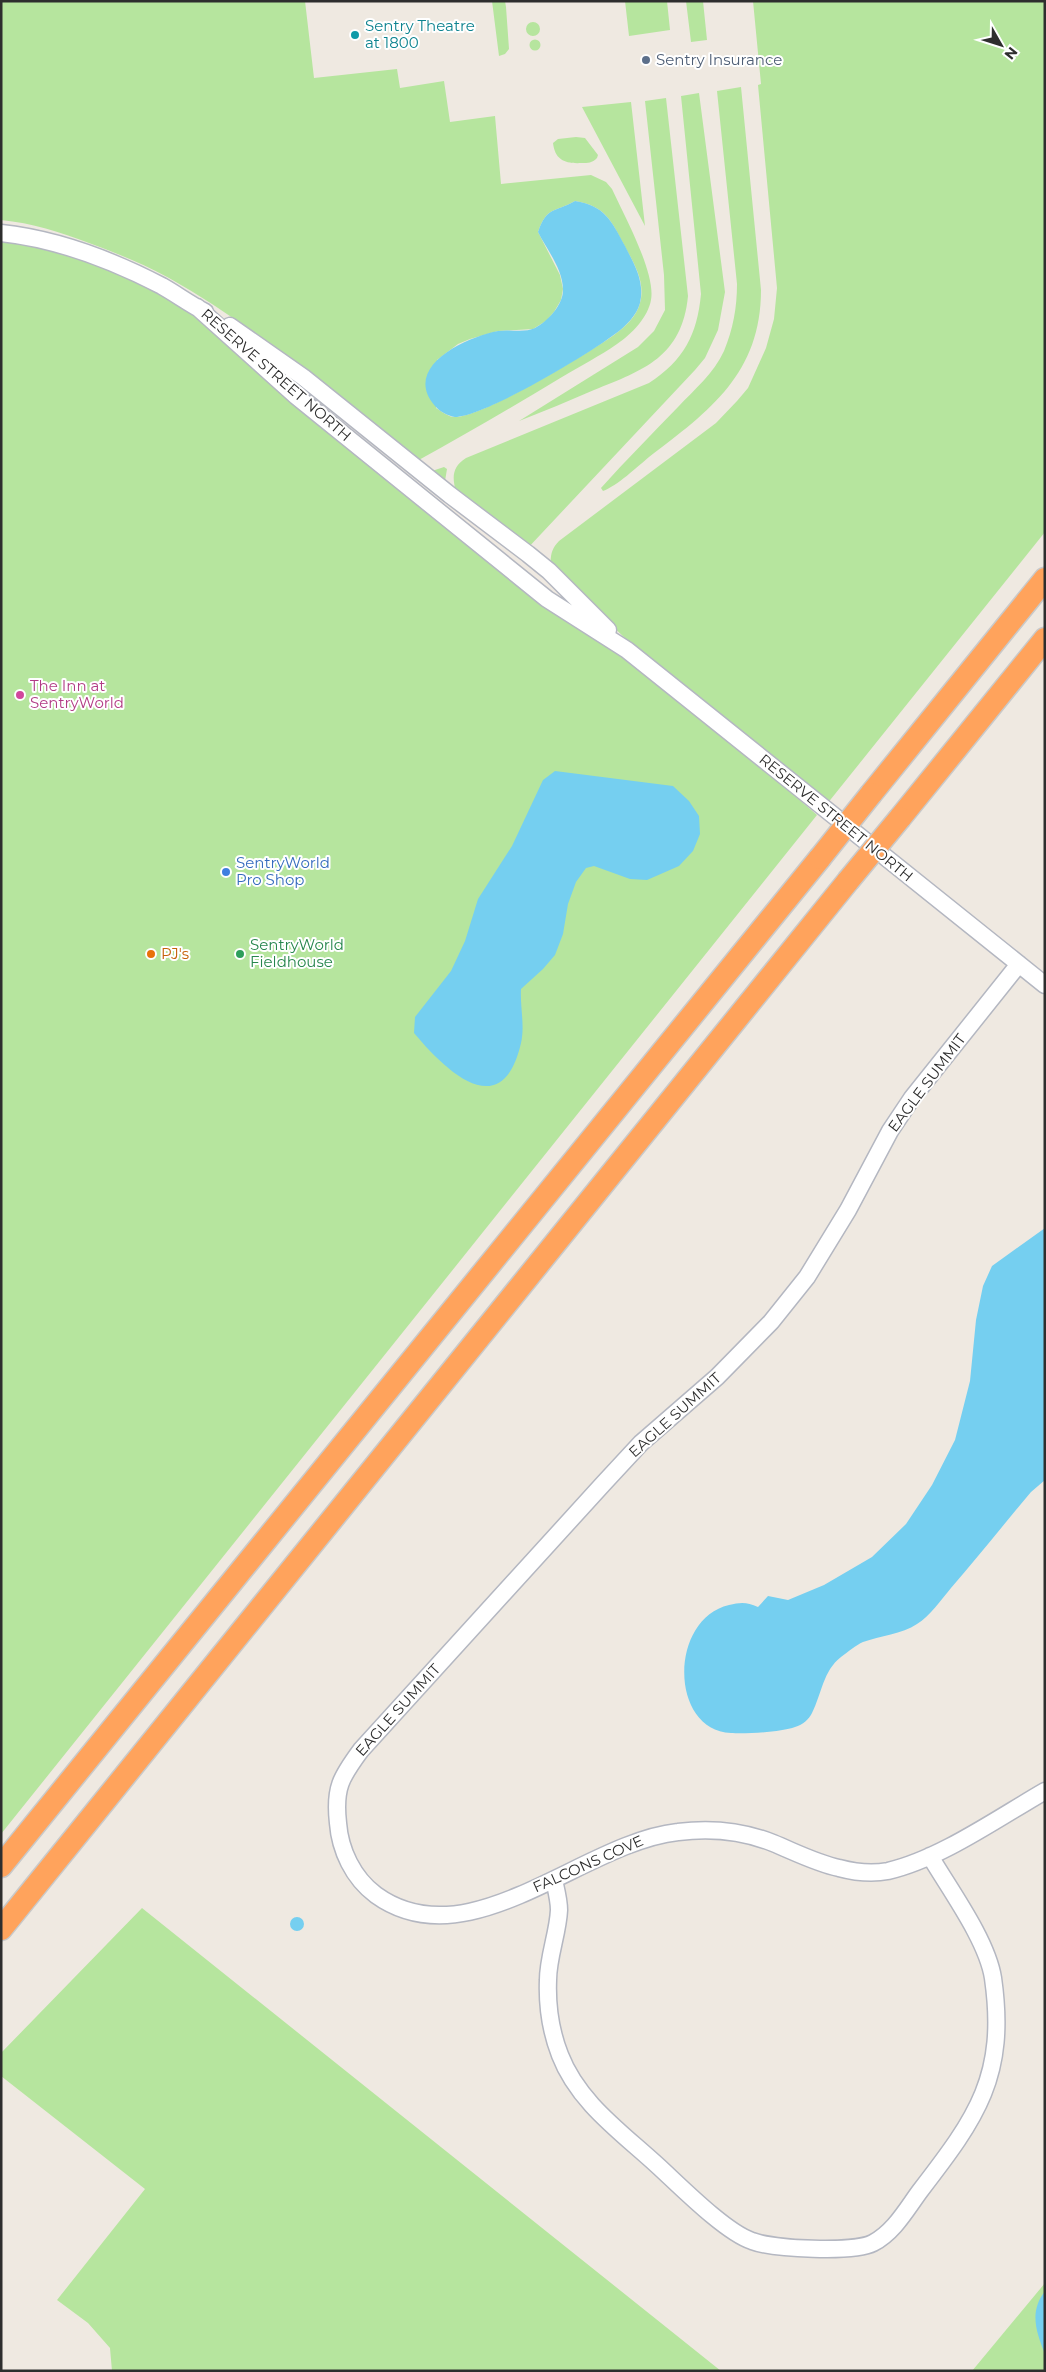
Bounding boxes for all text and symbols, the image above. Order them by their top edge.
place label: Sentry Theatre at 1800 [365,16,475,52]
north arrow [976,20,1026,70]
marker: Sentry Theatre at 1800 [349,29,361,41]
text: N [1001,43,1022,63]
place label: Sentry Insurance [656,50,782,69]
marker: Sentry Insurance [640,54,652,66]
street label: RESERVE STREET NORTH [197,304,355,445]
place label: The Inn at SentryWorld [30,676,124,712]
marker: The Inn at SentryWorld [14,689,26,701]
street label: RESERVE STREET NORTH [755,750,917,886]
place label: SentryWorld Pro Shop [236,853,330,889]
marker: SentryWorld Pro Shop [220,866,232,878]
place label: SentryWorld Fieldhouse [250,935,344,971]
place label: PJ's [161,944,189,963]
marker: PJ's [145,948,157,960]
marker: SentryWorld Fieldhouse [234,948,246,960]
street label: EAGLE SUMMIT [884,1030,970,1136]
street label: EAGLE SUMMIT [624,1368,725,1461]
street label: EAGLE SUMMIT [351,1659,444,1760]
street label: FALCONS COVE [530,1831,646,1896]

